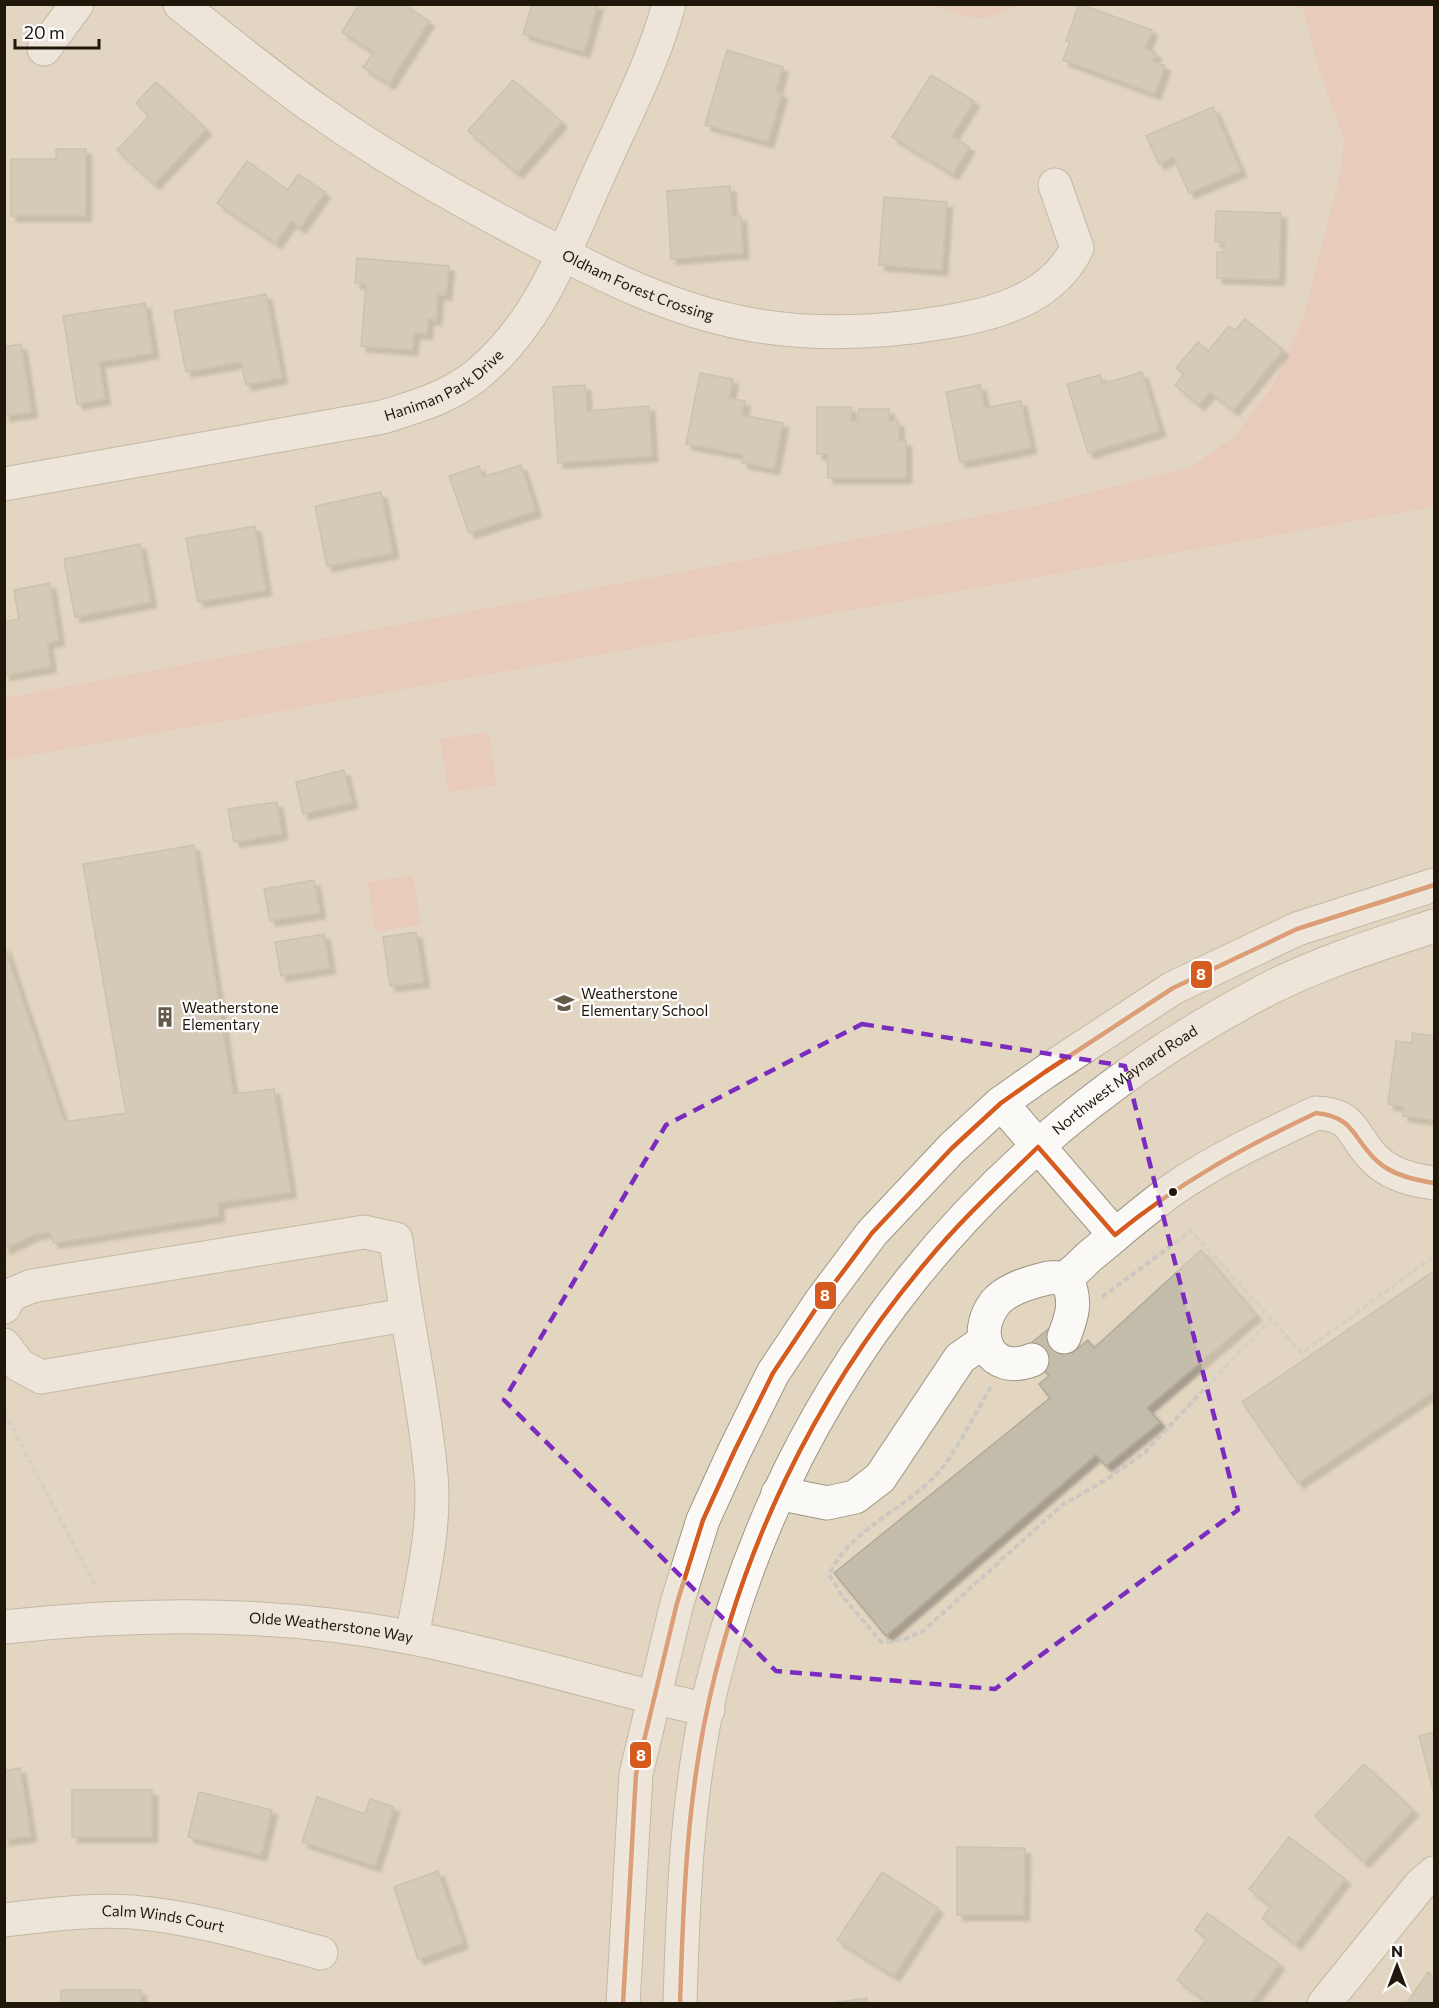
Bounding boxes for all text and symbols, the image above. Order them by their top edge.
scale bar [15,12,99,50]
text: 20 m [24,21,65,43]
street label: Oldham Forest Crossing [559,245,716,324]
street label: Haniman Park Drive [382,345,507,424]
line badge: 8 [1190,960,1213,989]
text: 8 [1196,964,1206,983]
place label: Weatherstone Elementary School [581,984,708,1019]
school or university icon: Weatherstone Elementary School [552,991,576,1015]
place label: Weatherstone Elementary [182,998,279,1033]
building icon: Weatherstone Elementary [153,1005,177,1029]
street label: Northwest Maynard Road [1048,1021,1200,1138]
unlabelled marker [1167,1186,1179,1198]
line badge: 8 [814,1281,837,1310]
text: 8 [820,1285,830,1304]
street label: Olde Weatherstone Way [249,1608,415,1646]
line badge: 8 [629,1741,652,1769]
text: 8 [636,1745,646,1764]
street label: Calm Winds Court [102,1901,226,1935]
north arrow [1367,1936,1427,1996]
text: N [1391,1941,1403,1960]

